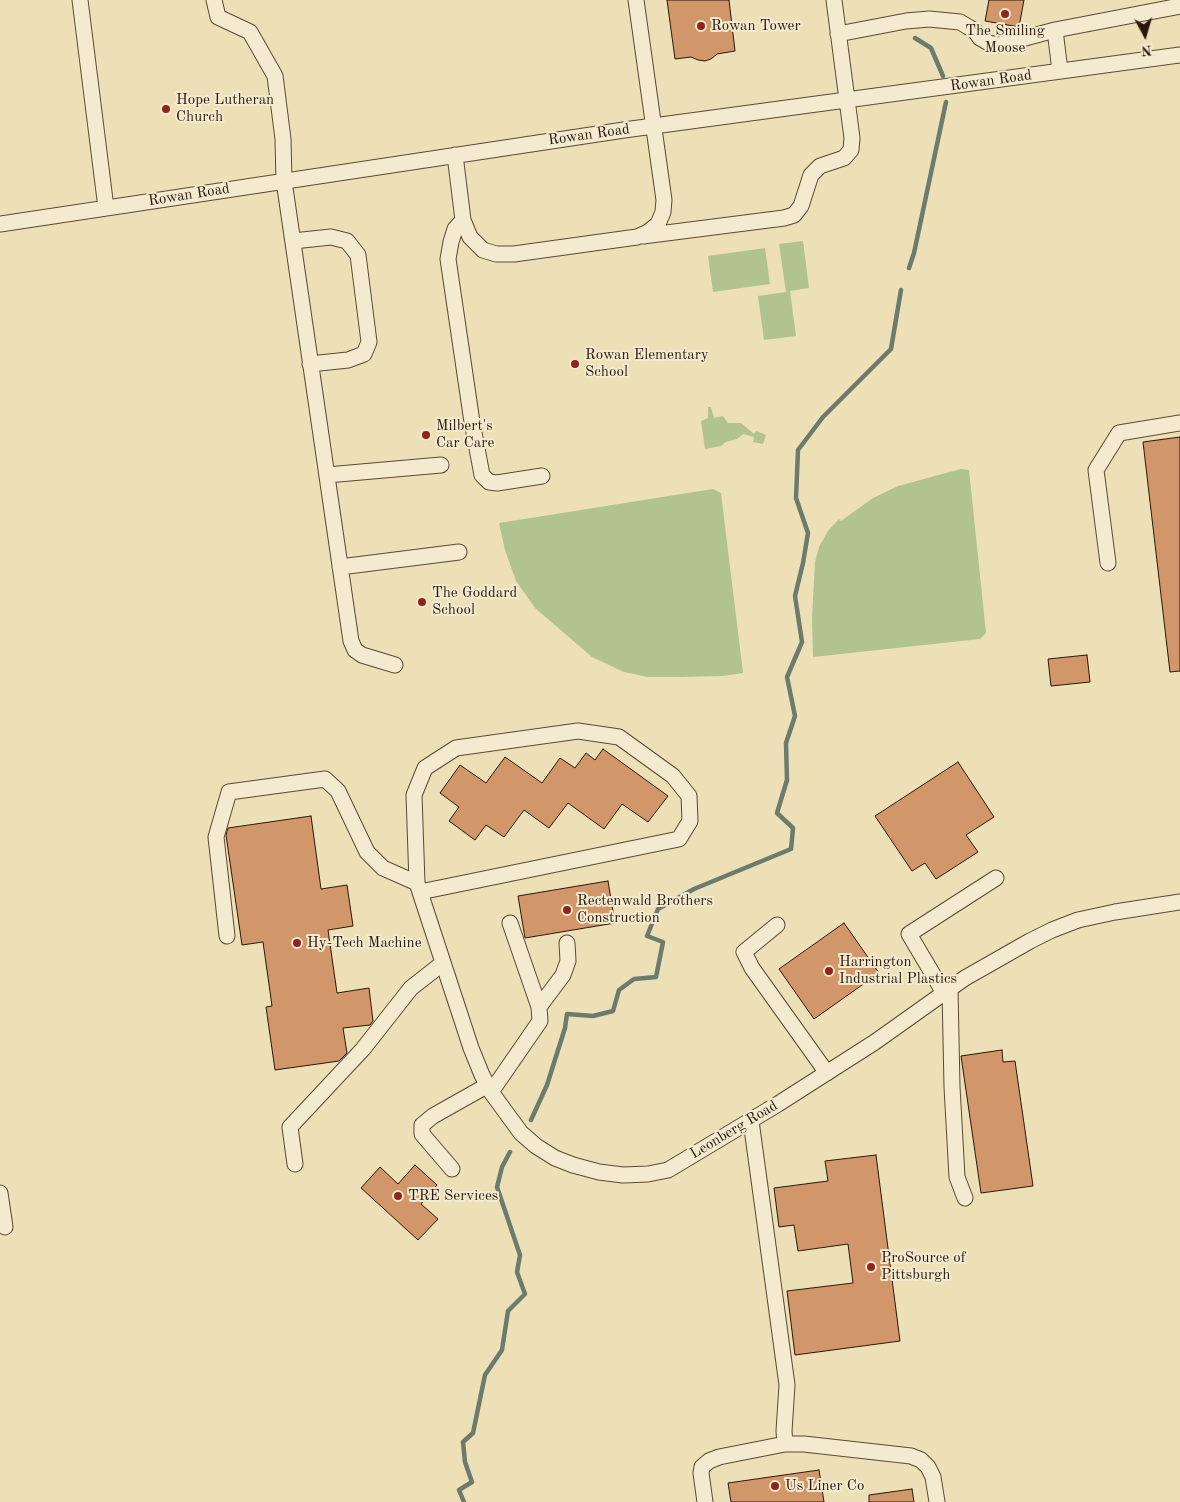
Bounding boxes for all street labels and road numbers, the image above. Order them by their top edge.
street label: Rowan Road [949,66,1033,96]
street label: Rowan Road [547,120,631,150]
street label: Rowan Road [147,180,231,210]
street label: Leonberg Road [687,1097,781,1163]

